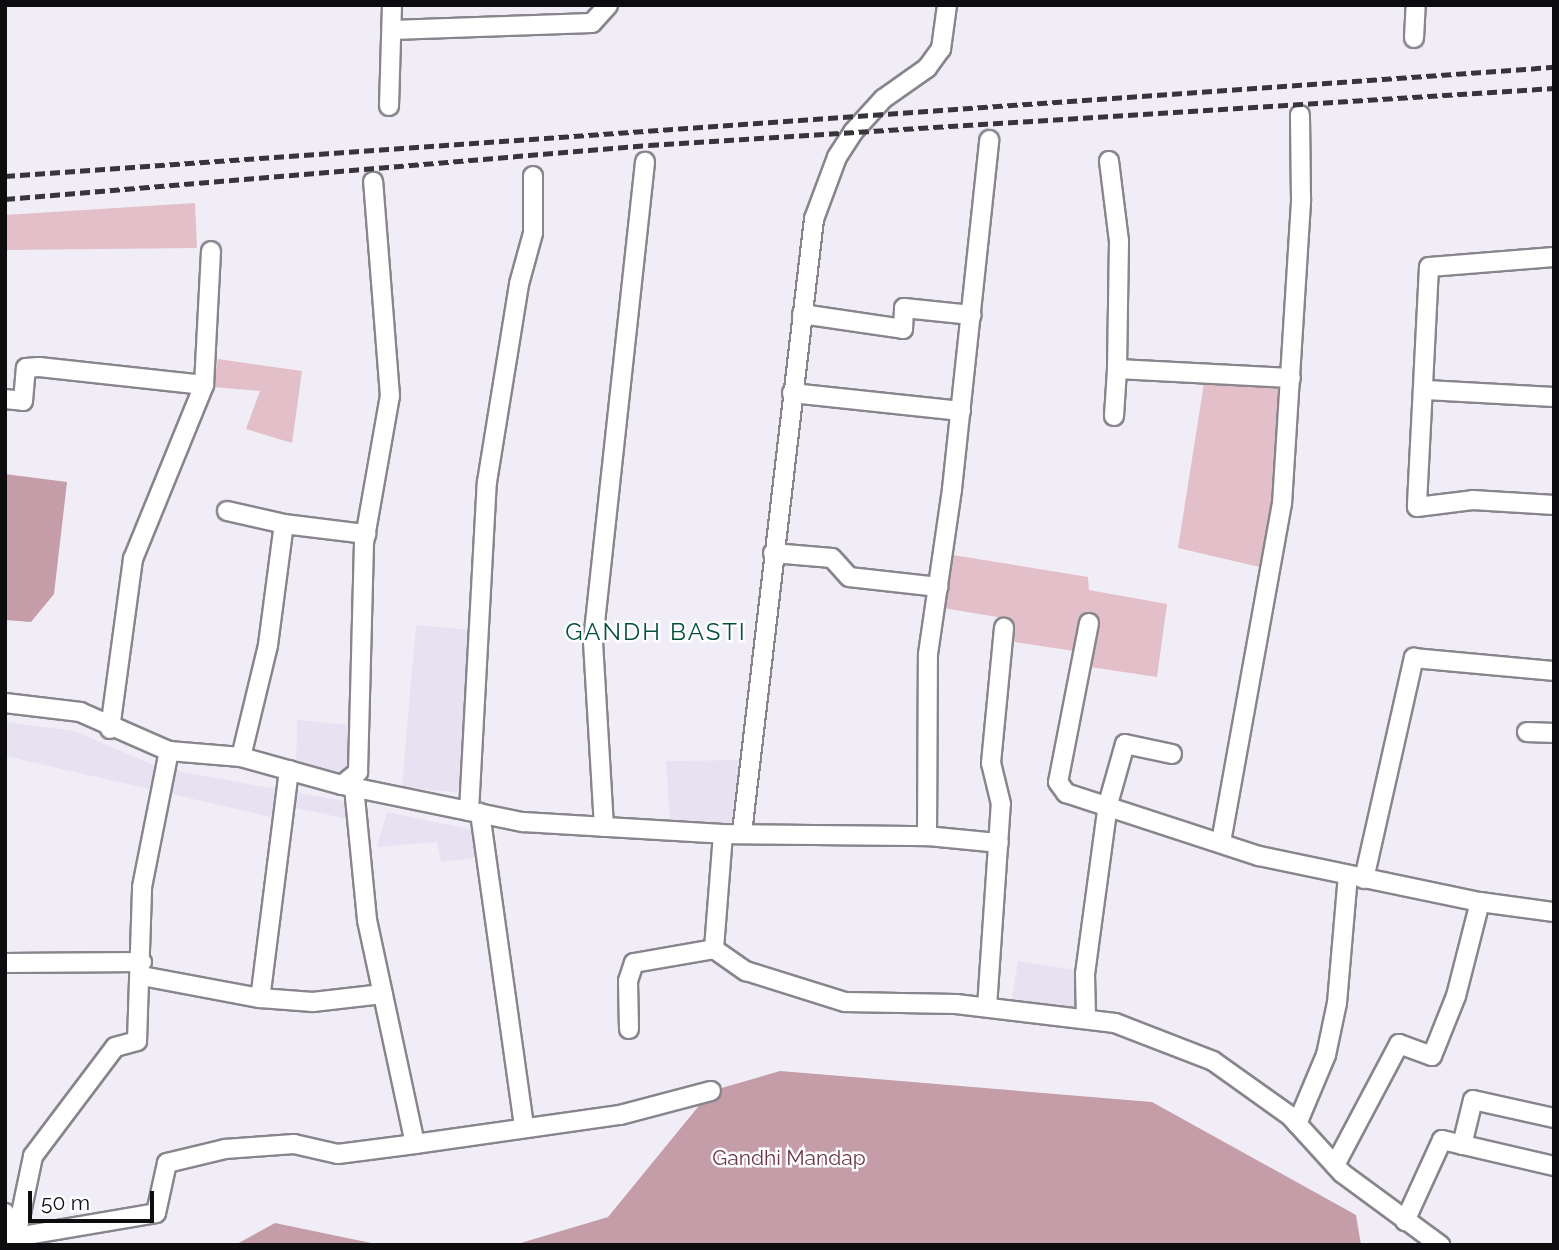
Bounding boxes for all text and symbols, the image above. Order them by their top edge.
district label: GANDH BASTI [567,618,745,646]
park label: Gandhi Mandap [712,1145,866,1171]
scale bar [32,1176,158,1220]
text: 50 m [41,1190,90,1215]

